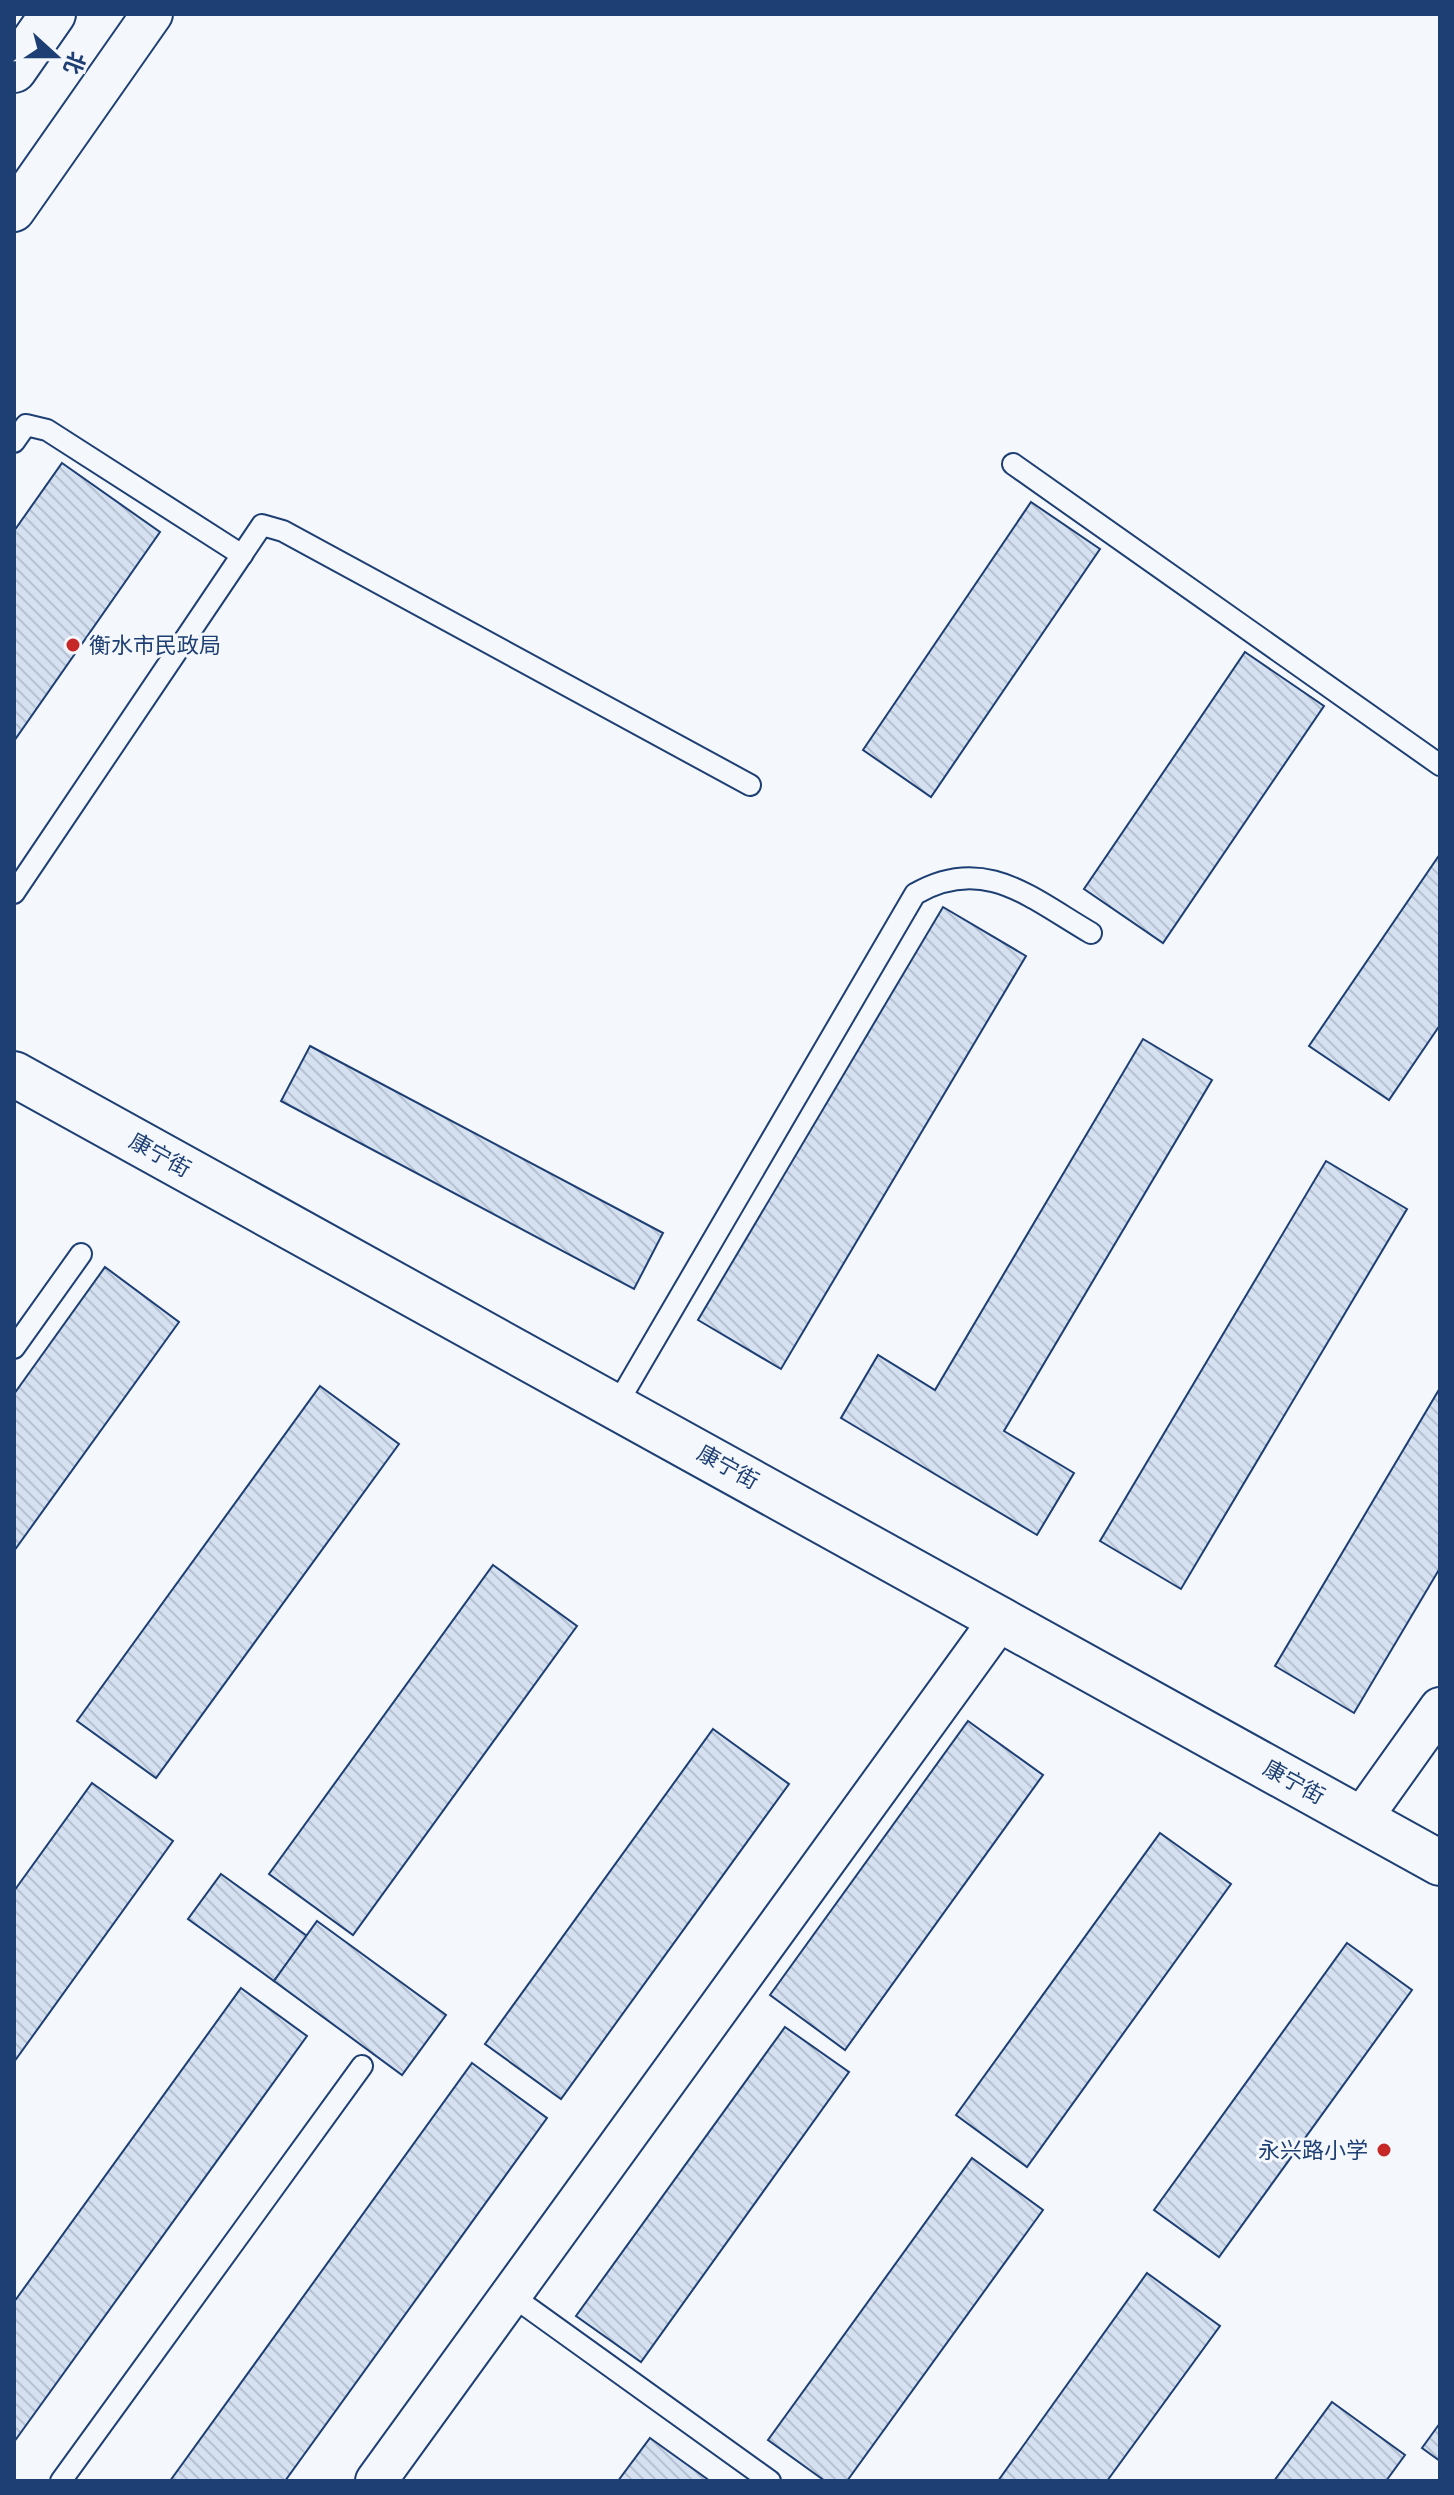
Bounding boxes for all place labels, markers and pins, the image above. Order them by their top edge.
place label: 衡水市民政局 [89,632,221,659]
marker: 衡水市民政局 [64,636,82,654]
place label: 永兴路小学 [1258,2137,1368,2164]
marker: 永兴路小学 [1375,2141,1393,2159]

